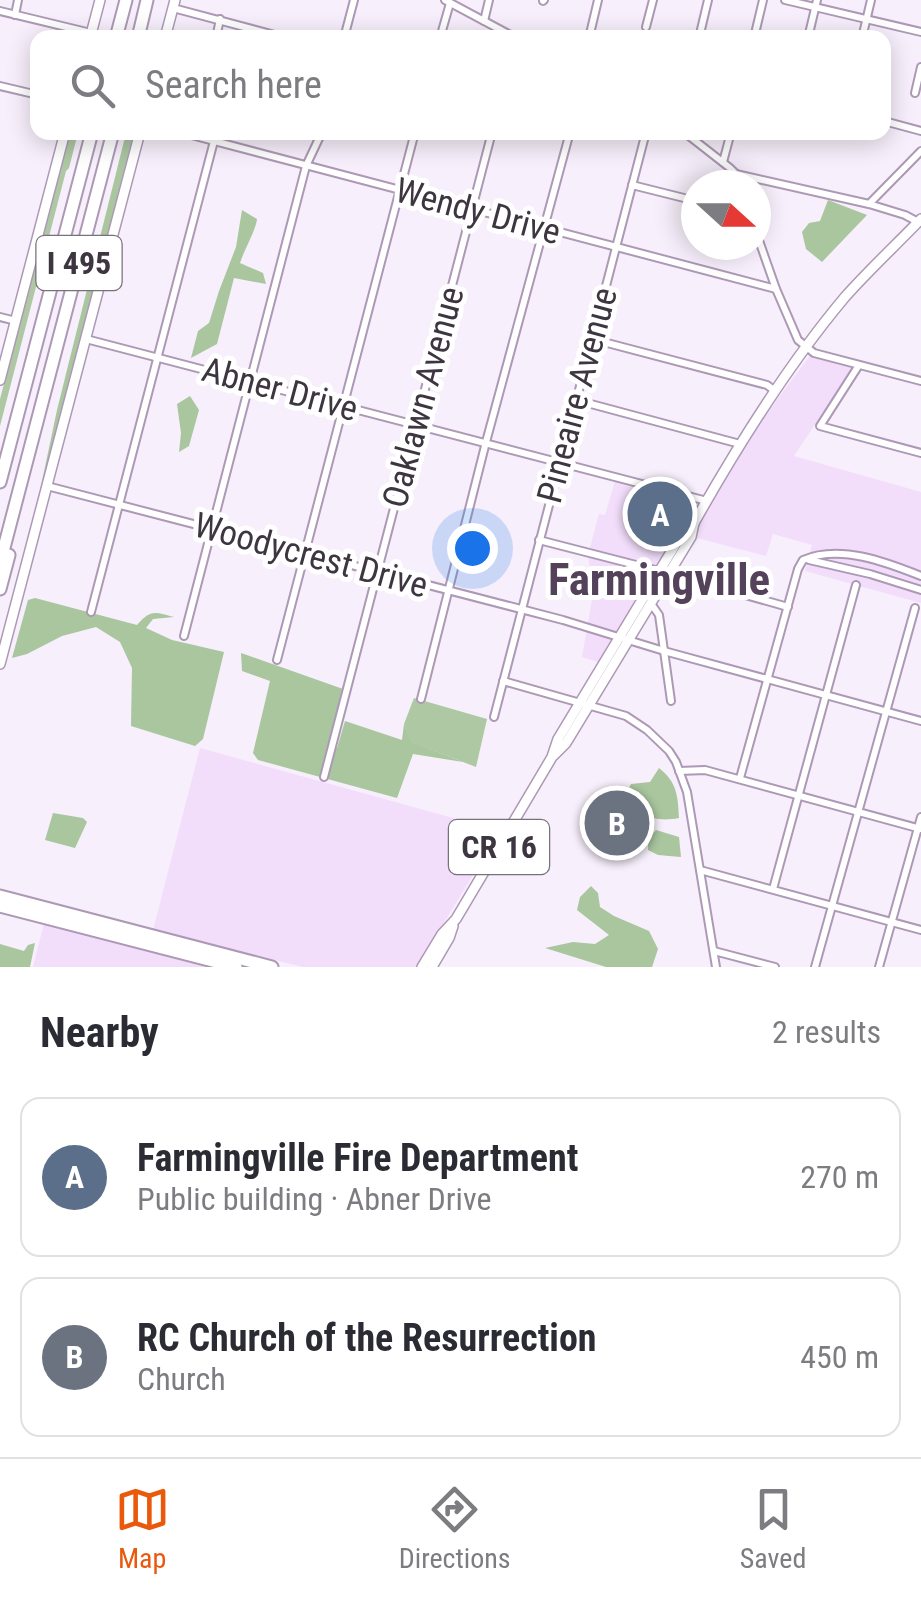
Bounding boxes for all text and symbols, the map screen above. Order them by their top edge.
search box [30,30,891,140]
icon: search [65,58,120,113]
text: Search here [145,63,322,107]
street label: Wendy Drive [391,170,565,253]
north arrow [681,170,771,260]
road number: I 495 [36,236,122,290]
street label: Oaklawn Avenue [374,282,473,512]
street label: Pineaire Avenue [529,283,626,507]
street label: Abner Drive [198,349,362,430]
pin: A [628,476,692,552]
street label: Woodycrest Drive [190,505,432,606]
your location [447,523,498,574]
district label: Farmingville [548,553,770,606]
pin: B [584,786,650,860]
road number: CR 16 [449,820,549,874]
text: Nearby [40,1008,159,1057]
text: 2 results [772,1013,881,1051]
text: Farmingville Fire Department [137,1136,578,1180]
text: A [65,1158,84,1196]
text: 270 m [800,1158,879,1196]
text: Public building · Abner Drive [137,1180,491,1218]
text: RC Church of the Resurrection [137,1316,597,1360]
text: B [66,1338,83,1376]
text: 450 m [800,1338,879,1376]
text: Church [137,1360,226,1398]
tab: Map [115,1482,170,1575]
tab: Directions [399,1482,511,1575]
tab: Saved [740,1482,806,1575]

